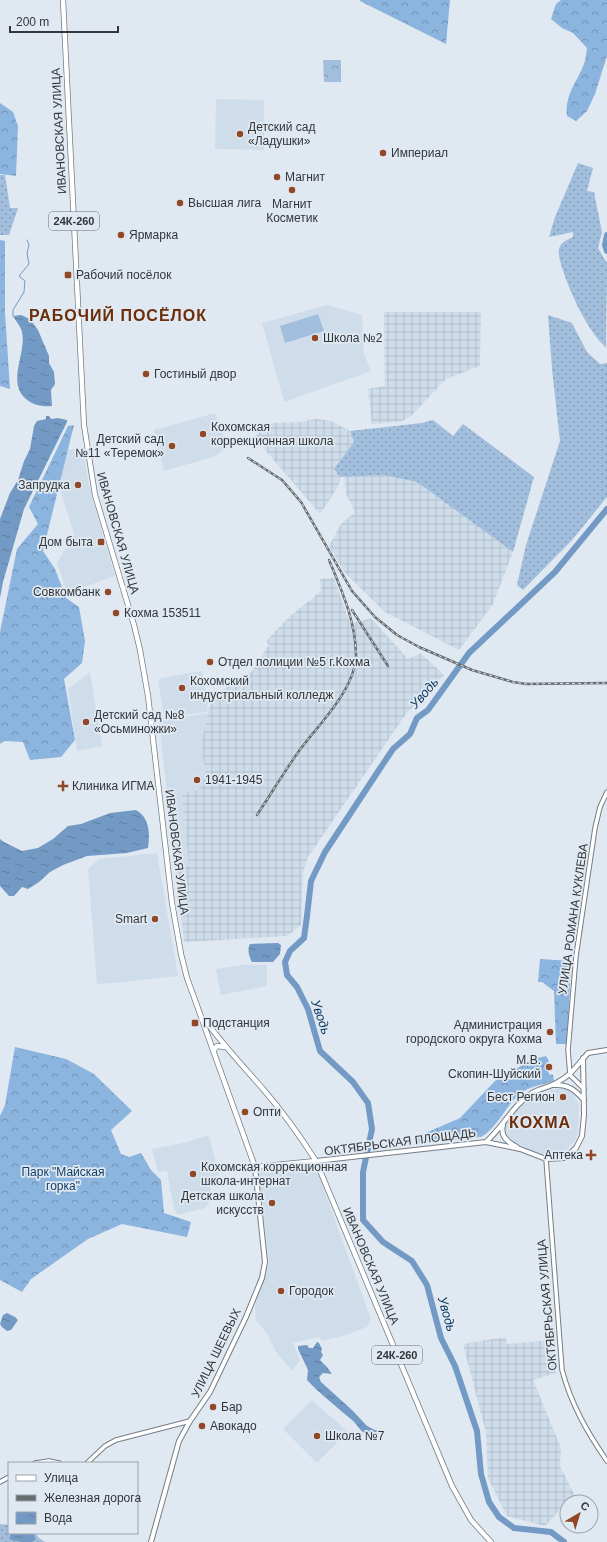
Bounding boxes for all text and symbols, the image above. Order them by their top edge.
scale bar [10,8,118,34]
text: 200 m [16,15,49,29]
street label: ИВАНОВСКАЯ УЛИЦА [49,68,69,194]
place label: Детский сад «Ладушки» [248,120,315,148]
marker: Детский сад «Ладушки» [235,129,245,139]
place label: Империал [391,146,448,160]
marker: Империал [378,148,388,158]
place label: Магнит [285,170,326,184]
marker: Магнит [272,172,282,182]
marker: Магнит Косметик [287,185,297,195]
place label: Высшая лига [188,196,262,210]
place label: Магнит Косметик [266,197,319,225]
marker: Высшая лига [175,198,185,208]
road number: 24К-260 [49,212,99,230]
place label: Ярмарка [129,228,178,242]
marker: Ярмарка [116,230,126,240]
place label: Рабочий посёлок [76,268,172,282]
marker: Рабочий посёлок [63,270,73,280]
district label: РАБОЧИЙ ПОСЁЛОК [29,306,207,324]
place label: Школа №2 [323,331,383,345]
marker: Школа №2 [310,333,320,343]
place label: Гостиный двор [154,367,237,381]
marker: Гостиный двор [141,369,151,379]
place label: Кохомская коррекционная школа [211,420,334,448]
marker: Кохомская коррекционная школа [198,429,208,439]
place label: Детский сад №11 «Теремок» [75,432,164,460]
marker: Детский сад №11 «Теремок» [167,441,177,451]
street label: ИВАНОВСКАЯ УЛИЦА [94,470,142,596]
place label: Запрудка [18,478,70,492]
marker: Запрудка [73,480,83,490]
place label: Дом быта [39,535,93,549]
marker: Дом быта [96,537,106,547]
place label: Совкомбанк [33,585,101,599]
marker: Совкомбанк [103,587,113,597]
place label: Кохма 153511 [124,606,201,620]
marker: Кохма 153511 [111,608,121,618]
place label: Отдел полиции №5 г.Кохма [218,655,370,669]
marker: Отдел полиции №5 г.Кохма [205,657,215,667]
place label: Кохомский индустриальный колледж [190,674,334,702]
water label: Уводь [406,674,442,712]
marker: Кохомский индустриальный колледж [177,683,187,693]
place label: Детский сад №8 «Осьминожки» [94,708,185,736]
marker: Детский сад №8 «Осьминожки» [81,717,91,727]
place label: 1941-1945 [205,773,263,787]
marker: 1941-1945 [192,775,202,785]
place label: Клиника ИГМА [72,779,154,793]
marker: Клиника ИГМА [57,780,69,792]
street label: ИВАНОВСКАЯ УЛИЦА [162,789,192,915]
street label: УЛИЦА РОМАНА КУКЛЕВА [555,843,591,995]
place label: Smart [115,912,148,926]
marker: Smart [150,914,160,924]
water label: Уводь [308,997,334,1037]
place label: Подстанция [203,1016,270,1030]
marker: Подстанция [190,1018,200,1028]
place label: Администрация городского округа Кохма [406,1018,542,1046]
marker: Администрация городского округа Кохма [545,1027,555,1037]
place label: М.В. Скопин-Шуйский [448,1053,541,1081]
marker: М.В. Скопин-Шуйский [544,1062,554,1072]
place label: Бест Регион [487,1090,555,1104]
marker: Бест Регион [558,1092,568,1102]
place label: Опти [253,1105,281,1119]
marker: Опти [240,1107,250,1117]
district label: КОХМА [509,1114,571,1131]
street label: ОКТЯБРЬСКАЯ ПЛОЩАДЬ [323,1126,477,1158]
place label: Аптека [544,1148,583,1162]
marker: Аптека [586,1150,596,1160]
place label: Кохомская коррекционная школа-интернат [201,1160,347,1188]
park label: Парк "Майская горка" [21,1165,105,1193]
marker: Кохомская коррекционная школа-интернат [188,1169,198,1179]
place label: Детская школа искусств [181,1189,264,1217]
marker: Детская школа искусств [267,1198,277,1208]
street label: ИВАНОВСКАЯ УЛИЦА [340,1205,402,1327]
street label: ОКТЯБРЬСКАЯ УЛИЦА [534,1239,560,1371]
place label: Городок [289,1284,334,1298]
marker: Городок [276,1286,286,1296]
water label: Уводь [435,1294,459,1333]
street label: УЛИЦА ШЕЕВЫХ [188,1306,244,1400]
road number: 24К-260 [372,1346,422,1364]
place label: Бар [221,1400,243,1414]
marker: Бар [208,1402,218,1412]
place label: Авокадо [210,1419,257,1433]
marker: Авокадо [197,1421,207,1431]
place label: Школа №7 [325,1429,385,1443]
marker: Школа №7 [312,1431,322,1441]
legend [8,1462,138,1534]
text: Улица [44,1471,78,1485]
text: Железная дорога [44,1491,141,1505]
north arrow [559,1494,599,1534]
text: С [578,1499,592,1513]
text: Вода [44,1511,72,1525]

